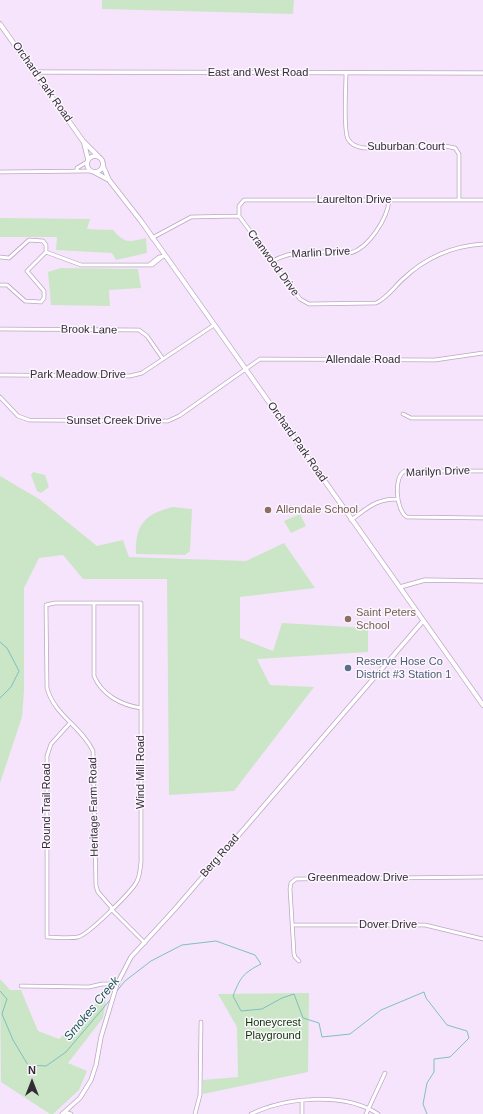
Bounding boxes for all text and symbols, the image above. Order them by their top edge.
street label: Orchard Park Road [9,39,75,125]
street label: East and West Road [208,66,308,80]
street label: Suburban Court [367,140,445,154]
street label: Laurelton Drive [317,193,391,207]
street label: Cranwood Drive [244,227,302,299]
street label: Marlin Drive [291,245,351,261]
street label: Brook Lane [61,323,117,337]
street label: Allendale Road [326,353,400,367]
street label: Park Meadow Drive [30,368,126,382]
street label: Orchard Park Road [264,399,330,485]
street label: Sunset Creek Drive [66,414,162,428]
street label: Marilyn Drive [406,464,470,480]
place label: Allendale School [276,503,358,517]
marker: Allendale School [263,505,273,515]
place label: Saint Peters School [356,606,416,632]
marker: Saint Peters School [343,614,353,624]
place label: Reserve Hose Co District #3 Station 1 [356,655,451,681]
marker: Reserve Hose Co District #3 Station 1 [343,663,353,673]
street label: Wind Mill Road [134,735,148,809]
street label: Heritage Farm Road [87,757,101,857]
street label: Round Trail Road [40,763,54,849]
street label: Berg Road [198,832,242,880]
street label: Greenmeadow Drive [308,871,408,885]
street label: Dover Drive [359,918,417,932]
water label: Smokes Creek [61,974,123,1044]
park label: Honeycrest Playground [245,1016,301,1042]
north arrow [12,1062,52,1102]
text: N [28,1064,36,1076]

